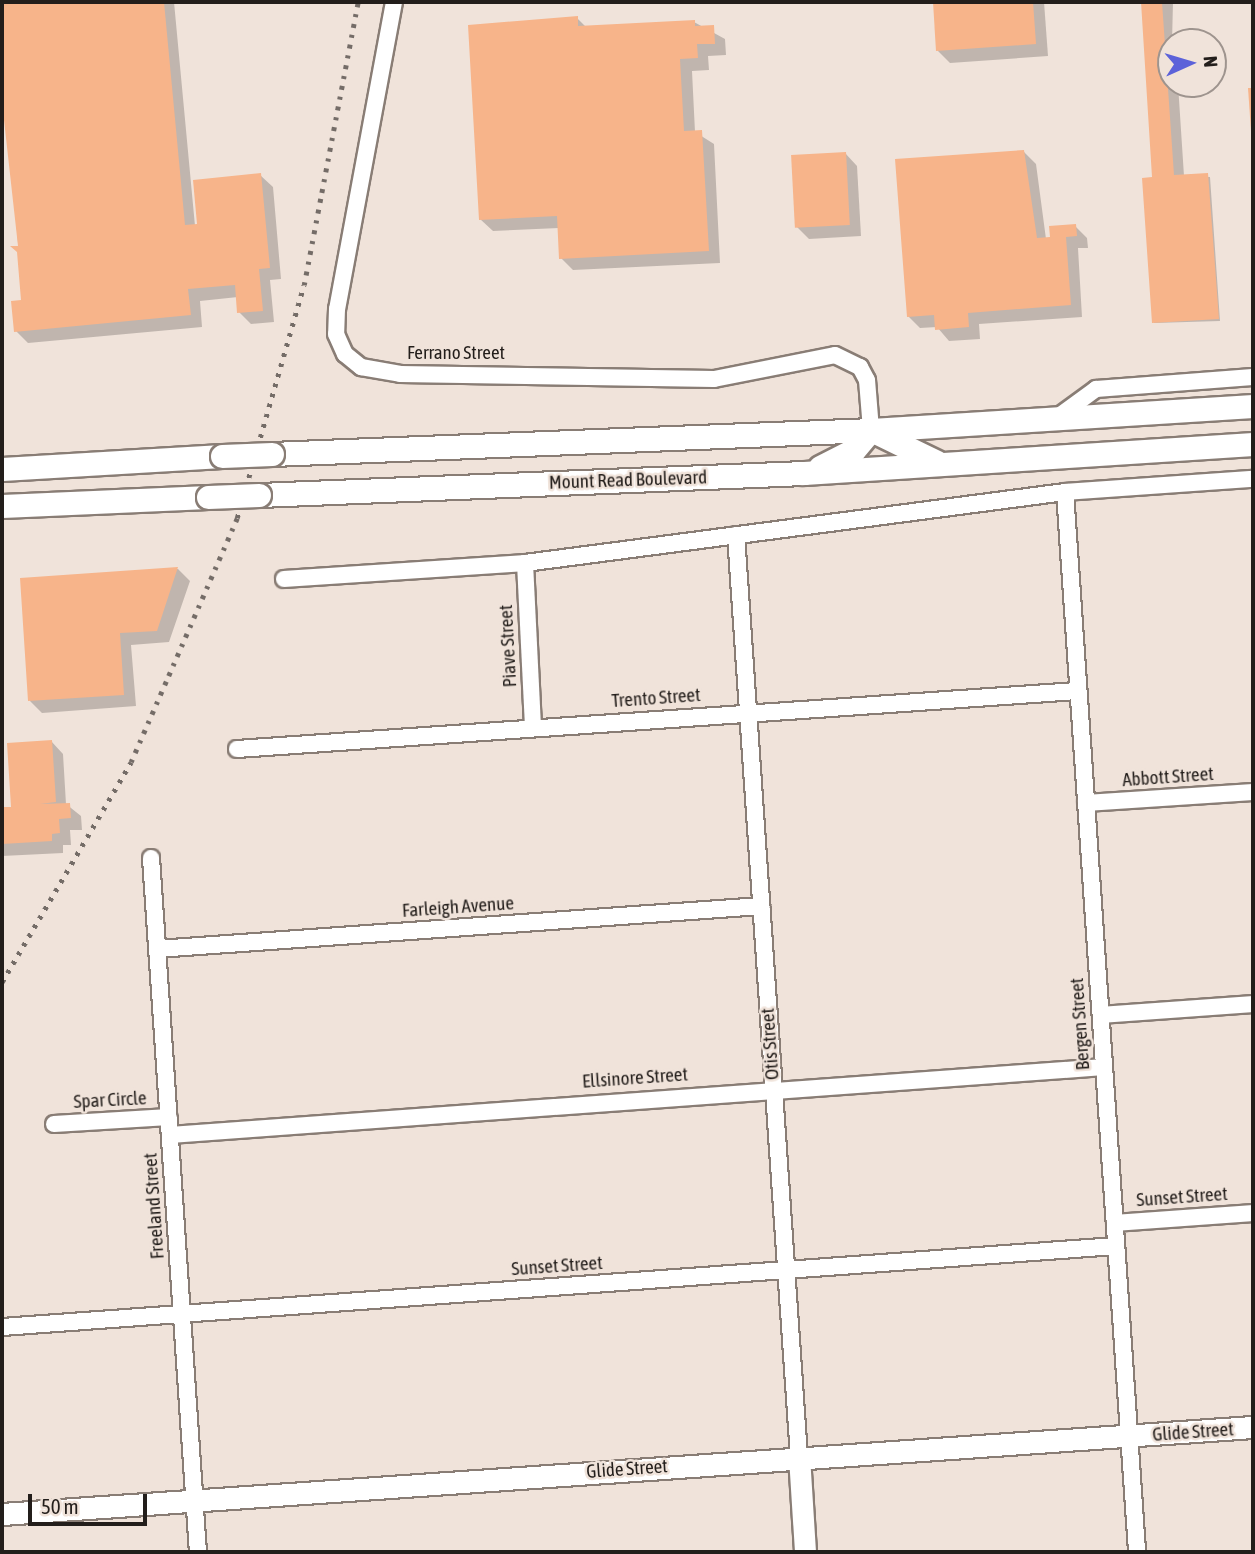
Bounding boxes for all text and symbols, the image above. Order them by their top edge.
north arrow [1157,28,1227,98]
text: N [1200,55,1222,68]
street label: Ferrano Street [407,342,505,364]
street label: Mount Read Boulevard [549,466,707,494]
street label: Piave Street [494,604,522,688]
street label: Trento Street [611,684,701,712]
street label: Abbott Street [1122,762,1214,792]
street label: Farleigh Avenue [401,892,515,922]
street label: Bergen Street [1065,977,1095,1071]
street label: Otis Street [756,1007,784,1081]
street label: Ellsinore Street [581,1063,689,1093]
street label: Spar Circle [73,1087,147,1113]
street label: Freeland Street [139,1152,169,1260]
street label: Sunset Street [1136,1182,1228,1212]
street label: Sunset Street [511,1251,603,1281]
street label: Glide Street [1152,1418,1234,1446]
street label: Glide Street [586,1455,668,1483]
scale bar [32,1480,150,1524]
text: 50 m [41,1494,79,1518]

